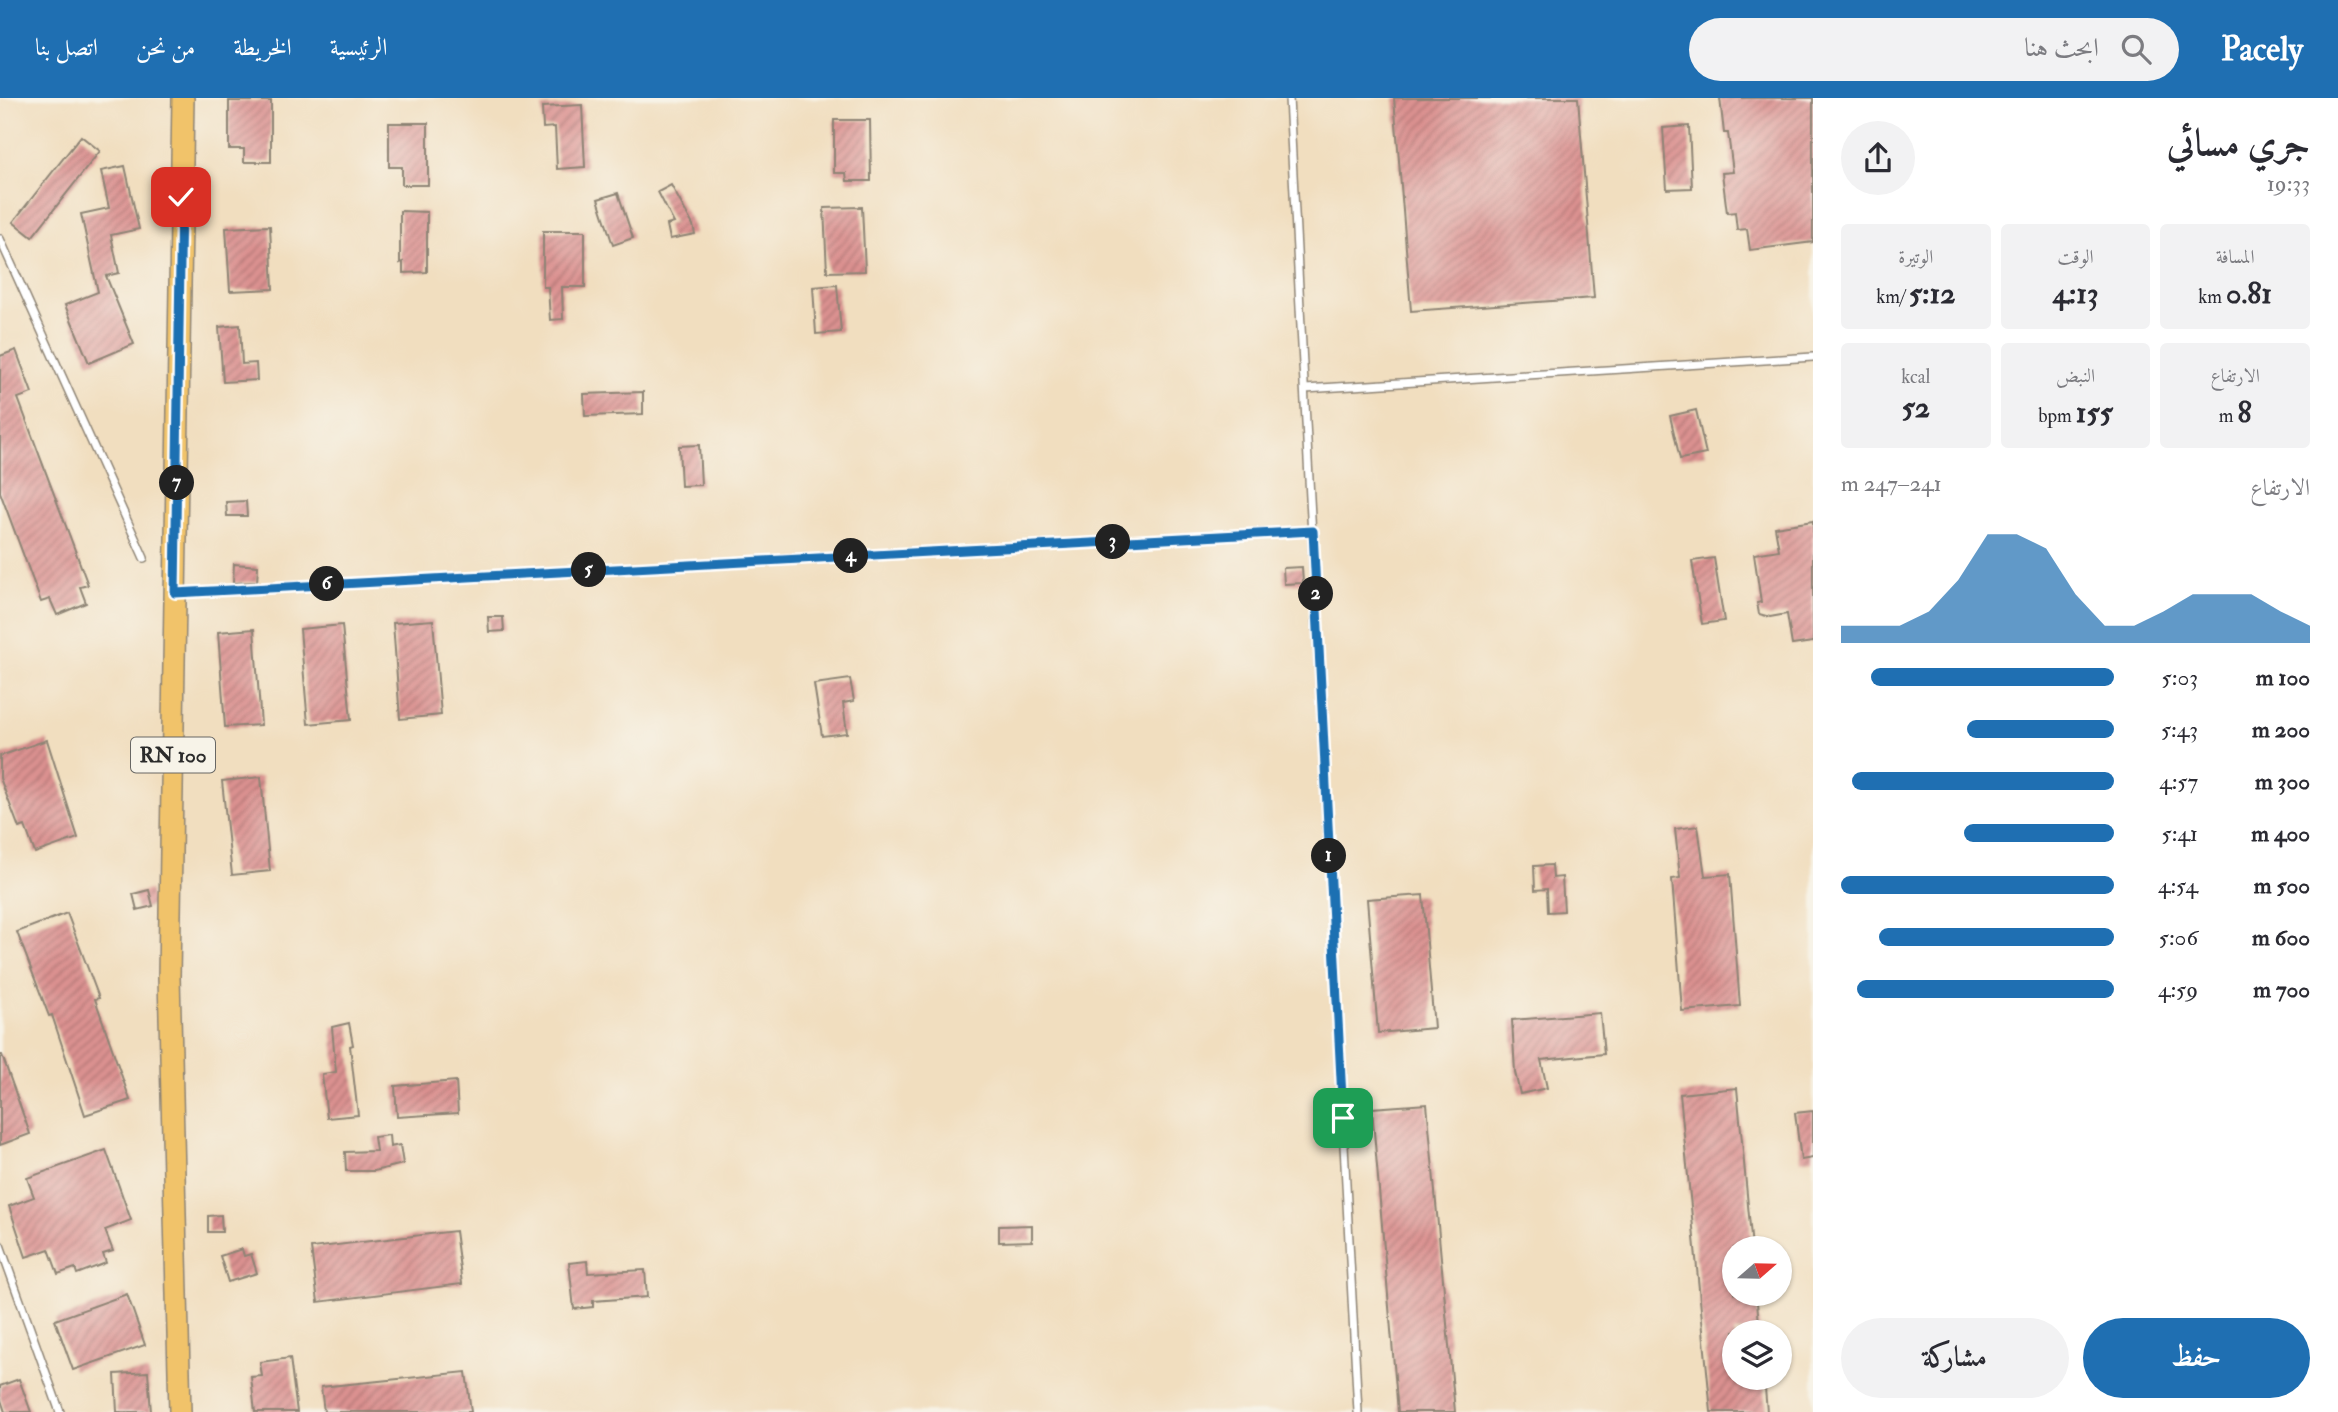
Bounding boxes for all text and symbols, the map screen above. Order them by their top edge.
search box [1689,18,2179,81]
text: Pacely [2221,29,2303,70]
icon: search [2117,30,2155,68]
text: اتصل بنا [35,32,98,63]
text: من نحن [136,32,195,63]
text: الخريطة [233,32,292,63]
text: الرئيسية [330,32,387,63]
text: ابحث هنا [2024,32,2099,64]
text: جري مسائي [2167,119,2310,167]
button: share [1841,121,1915,195]
pin [151,167,211,227]
text: 19:33 [2267,169,2310,198]
icon: check [162,178,200,216]
text: الوتيرة [1898,245,1933,269]
text: الوقت [2057,245,2094,269]
text: المسافة [2216,245,2255,269]
text: 5:12 [1909,275,1955,312]
text: 4:13 [2053,275,2098,312]
text: 0.81 [2226,275,2272,312]
text: /km [1876,285,1909,309]
text: km [2198,285,2226,309]
text: النبض [2056,364,2095,388]
text: الارتفاع [2211,364,2260,388]
text: kcal [1901,365,1930,389]
text: 52 [1902,389,1930,426]
text: 155 [2076,394,2113,431]
text: 8 [2238,394,2252,431]
text: bpm [2038,404,2076,428]
text: m [2219,404,2238,428]
pin: 7 [160,466,194,500]
text: 241–247 m [1841,469,1942,498]
text: 7 [172,470,181,494]
text: الارتفاع [2250,473,2310,502]
pin: 3 [1096,524,1130,560]
text: 3 [1109,529,1116,553]
pin: 4 [834,538,868,574]
text: 4 [845,543,856,567]
pin: 5 [572,552,606,588]
text: 5 [584,557,593,581]
pin: 6 [310,566,344,602]
text: 6 [322,571,331,595]
pin: 2 [1298,576,1334,612]
text: 2 [1311,581,1320,605]
text: 5:03 [2162,663,2198,692]
text: 100 m [2256,663,2310,692]
text: 5:43 [2161,715,2198,744]
text: 200 m [2252,715,2310,744]
road number: RN 100 [131,738,215,772]
text: 4:57 [2159,767,2198,796]
text: 300 m [2255,767,2310,796]
text: 5:41 [2162,819,2198,848]
text: 400 m [2251,819,2310,848]
pin: 1 [1312,838,1346,874]
text: 1 [1325,843,1332,867]
text: 4:54 [2158,871,2198,900]
text: 500 m [2254,871,2310,900]
text: 5:06 [2159,923,2198,952]
text: 600 m [2252,923,2310,952]
text: 4:59 [2158,975,2198,1004]
text: 700 m [2253,975,2310,1004]
pin [1313,1088,1373,1148]
icon: arrive [1324,1099,1362,1137]
north arrow [1722,1236,1792,1306]
map controls [1722,1236,1792,1390]
button: مشاركة [1841,1318,2069,1398]
button: حفظ [2083,1318,2310,1398]
button: layers [1722,1320,1792,1390]

